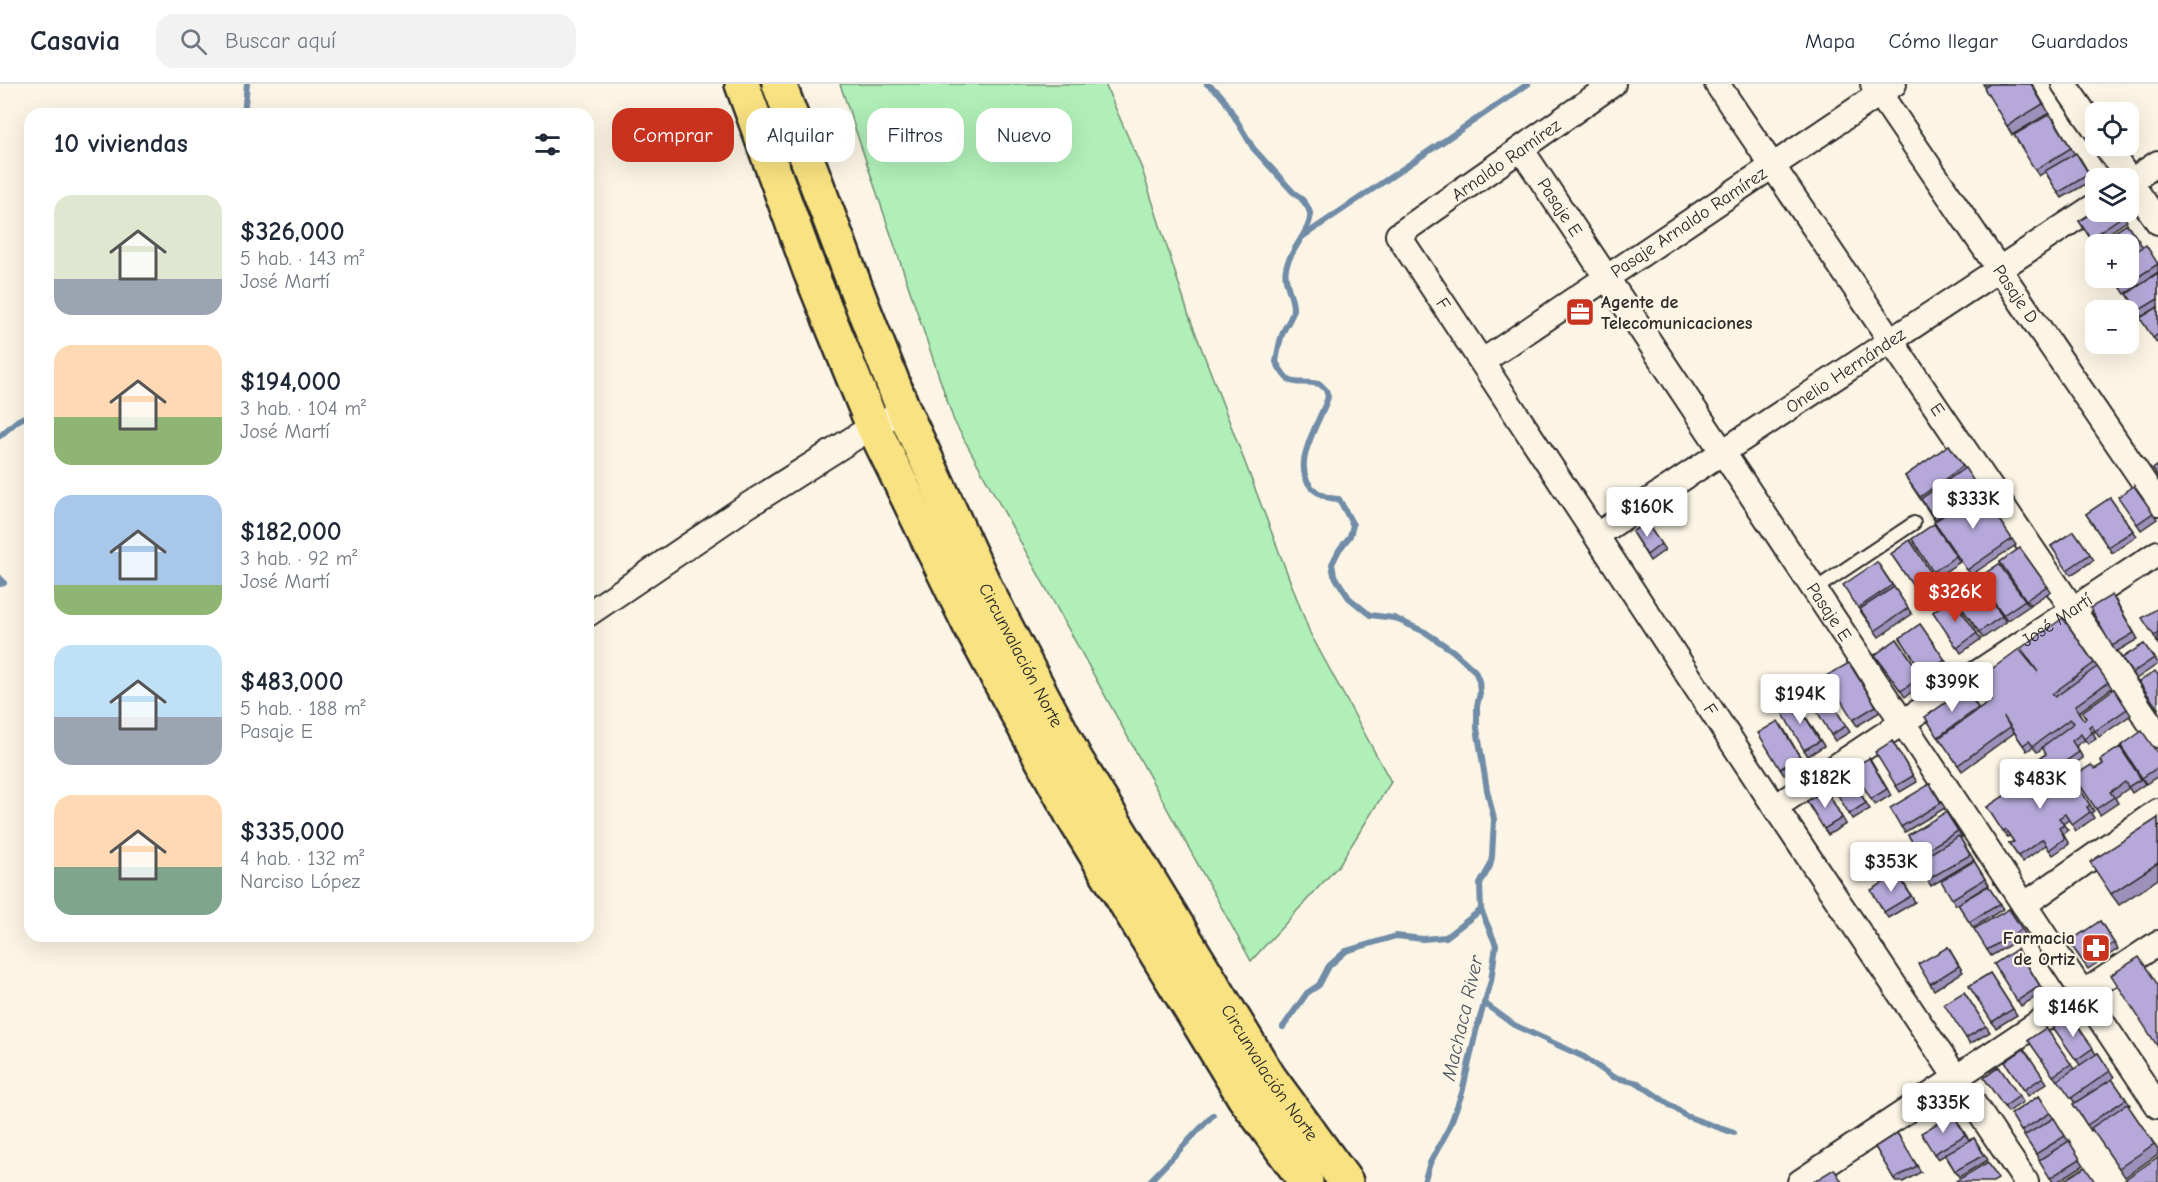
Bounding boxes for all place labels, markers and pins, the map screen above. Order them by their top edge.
place label: Agente de Telecomunicaciones [1601,292,1753,334]
office icon: Agente de Telecomunicaciones [1564,296,1596,328]
pin: $333K [1931,479,2015,530]
pin: $160K [1605,487,1689,538]
pin: $326K [1913,572,1997,623]
pin: $399K [1910,662,1994,713]
pin: $194K [1758,674,1842,725]
pin: $182K [1783,758,1867,809]
pin: $483K [1998,759,2082,810]
pin: $353K [1849,842,1933,893]
place label: Farmacia de Ortiz [2003,928,2075,970]
pharmacy icon: Farmacia de Ortiz [2080,932,2112,964]
pin: $146K [2031,987,2115,1038]
pin: $335K [1901,1083,1985,1134]

